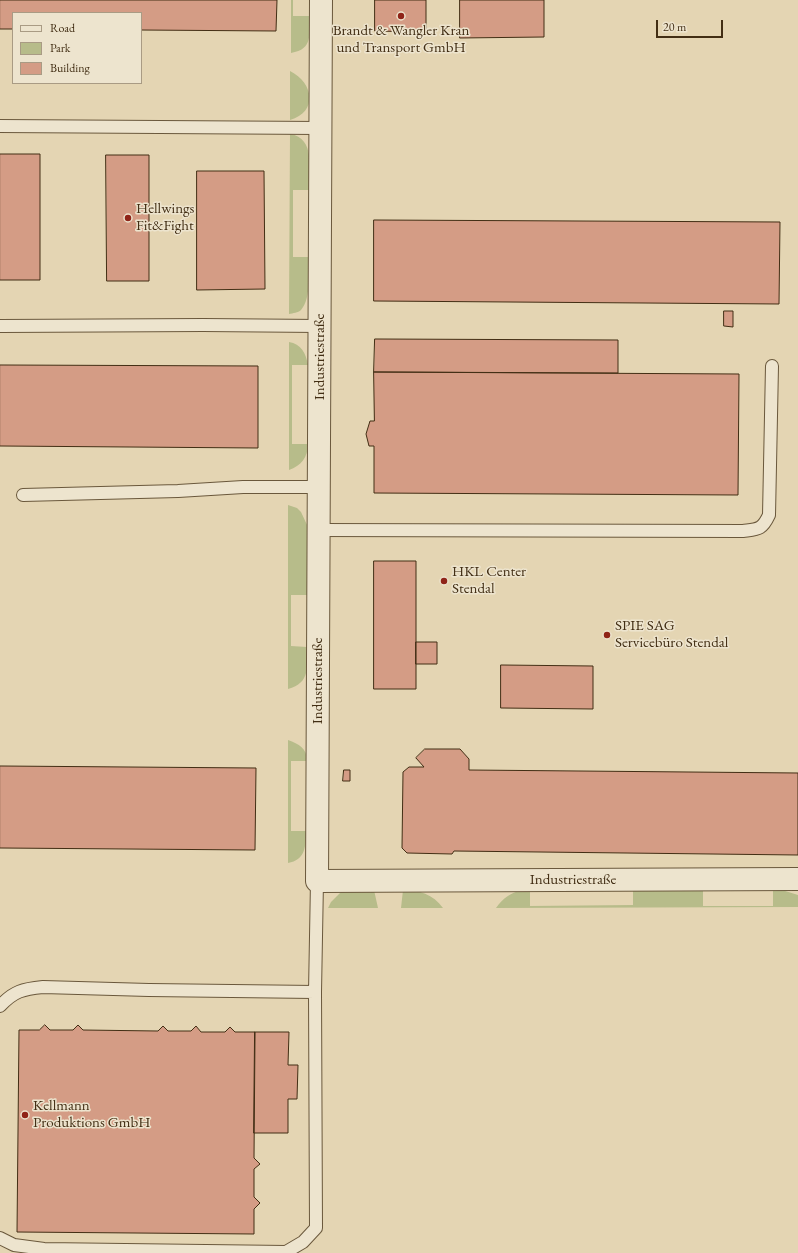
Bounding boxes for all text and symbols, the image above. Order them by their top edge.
marker: Brandt & Wangler Kran und Transport GmbH [396,11,406,21]
legend [12,12,142,84]
scale bar [658,12,725,38]
text: 20 m [663,19,686,35]
text: Road [50,20,75,36]
place label: Brandt & Wangler Kran und Transport GmbH [333,22,469,57]
text: Park [50,40,70,56]
text: Building [50,60,90,76]
place label: Hellwings Fit&Fight [136,200,194,235]
marker: Hellwings Fit&Fight [123,213,133,223]
street label: Industriestraße [311,314,329,400]
place label: HKL Center Stendal [452,563,526,598]
marker: HKL Center Stendal [439,576,449,586]
place label: SPIE SAG Servicebüro Stendal [615,617,728,652]
marker: SPIE SAG Servicebüro Stendal [602,630,612,640]
street label: Industriestraße [309,638,327,724]
street label: Industriestraße [530,871,616,889]
place label: Kellmann Produktions GmbH [33,1097,150,1132]
marker: Kellmann Produktions GmbH [20,1110,30,1120]

